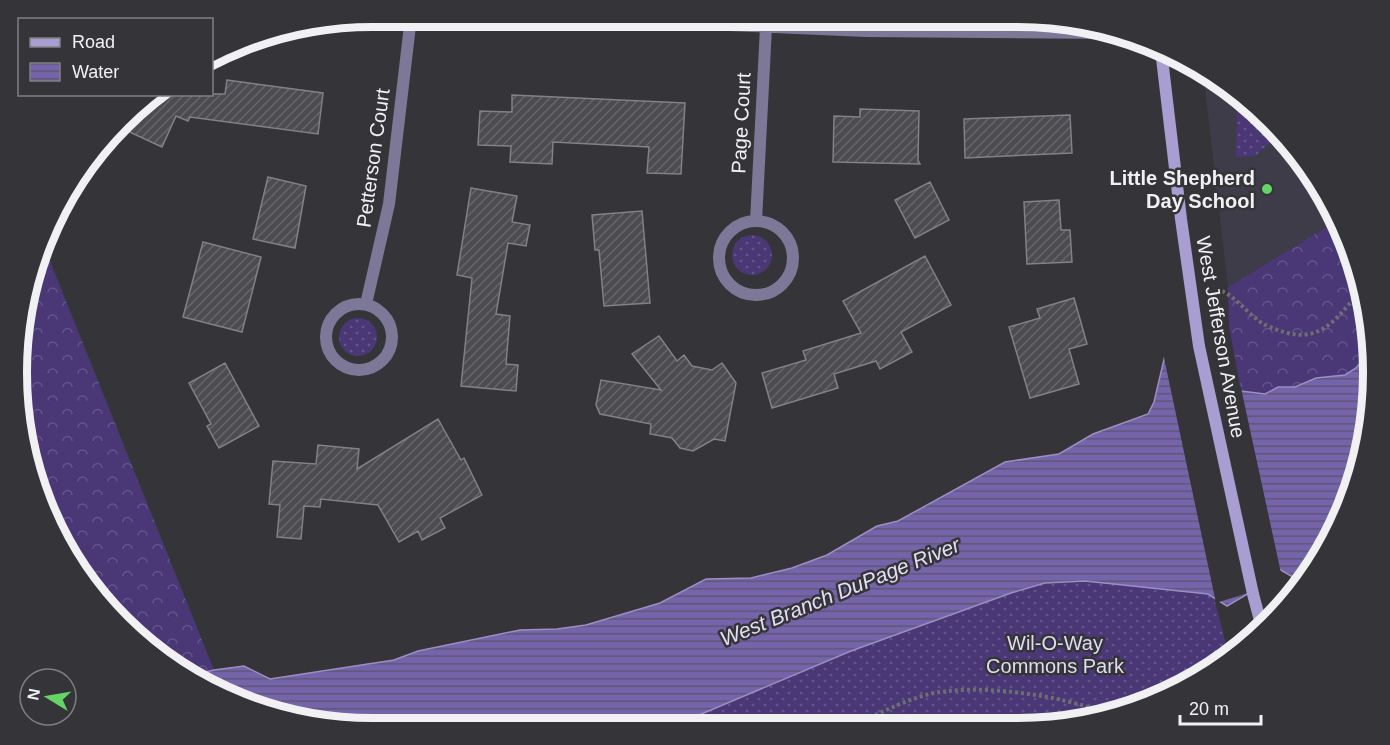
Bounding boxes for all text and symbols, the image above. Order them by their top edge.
legend [18,18,213,96]
text: Road [72,32,115,52]
text: Water [72,62,119,82]
street label: Page Court [727,71,755,174]
street label: Petterson Court [352,87,394,229]
place label: Little Shepherd Day School [1109,167,1255,212]
marker: Little Shepherd Day School [1260,182,1274,196]
street label: West Jefferson Avenue [1192,234,1250,440]
water label: West Branch DuPage River [717,532,964,650]
park label: Wil-O-Way Commons Park [986,632,1125,677]
north arrow [18,667,78,727]
text: N [24,687,43,702]
scale bar [1180,688,1261,726]
text: 20 m [1189,699,1229,719]

